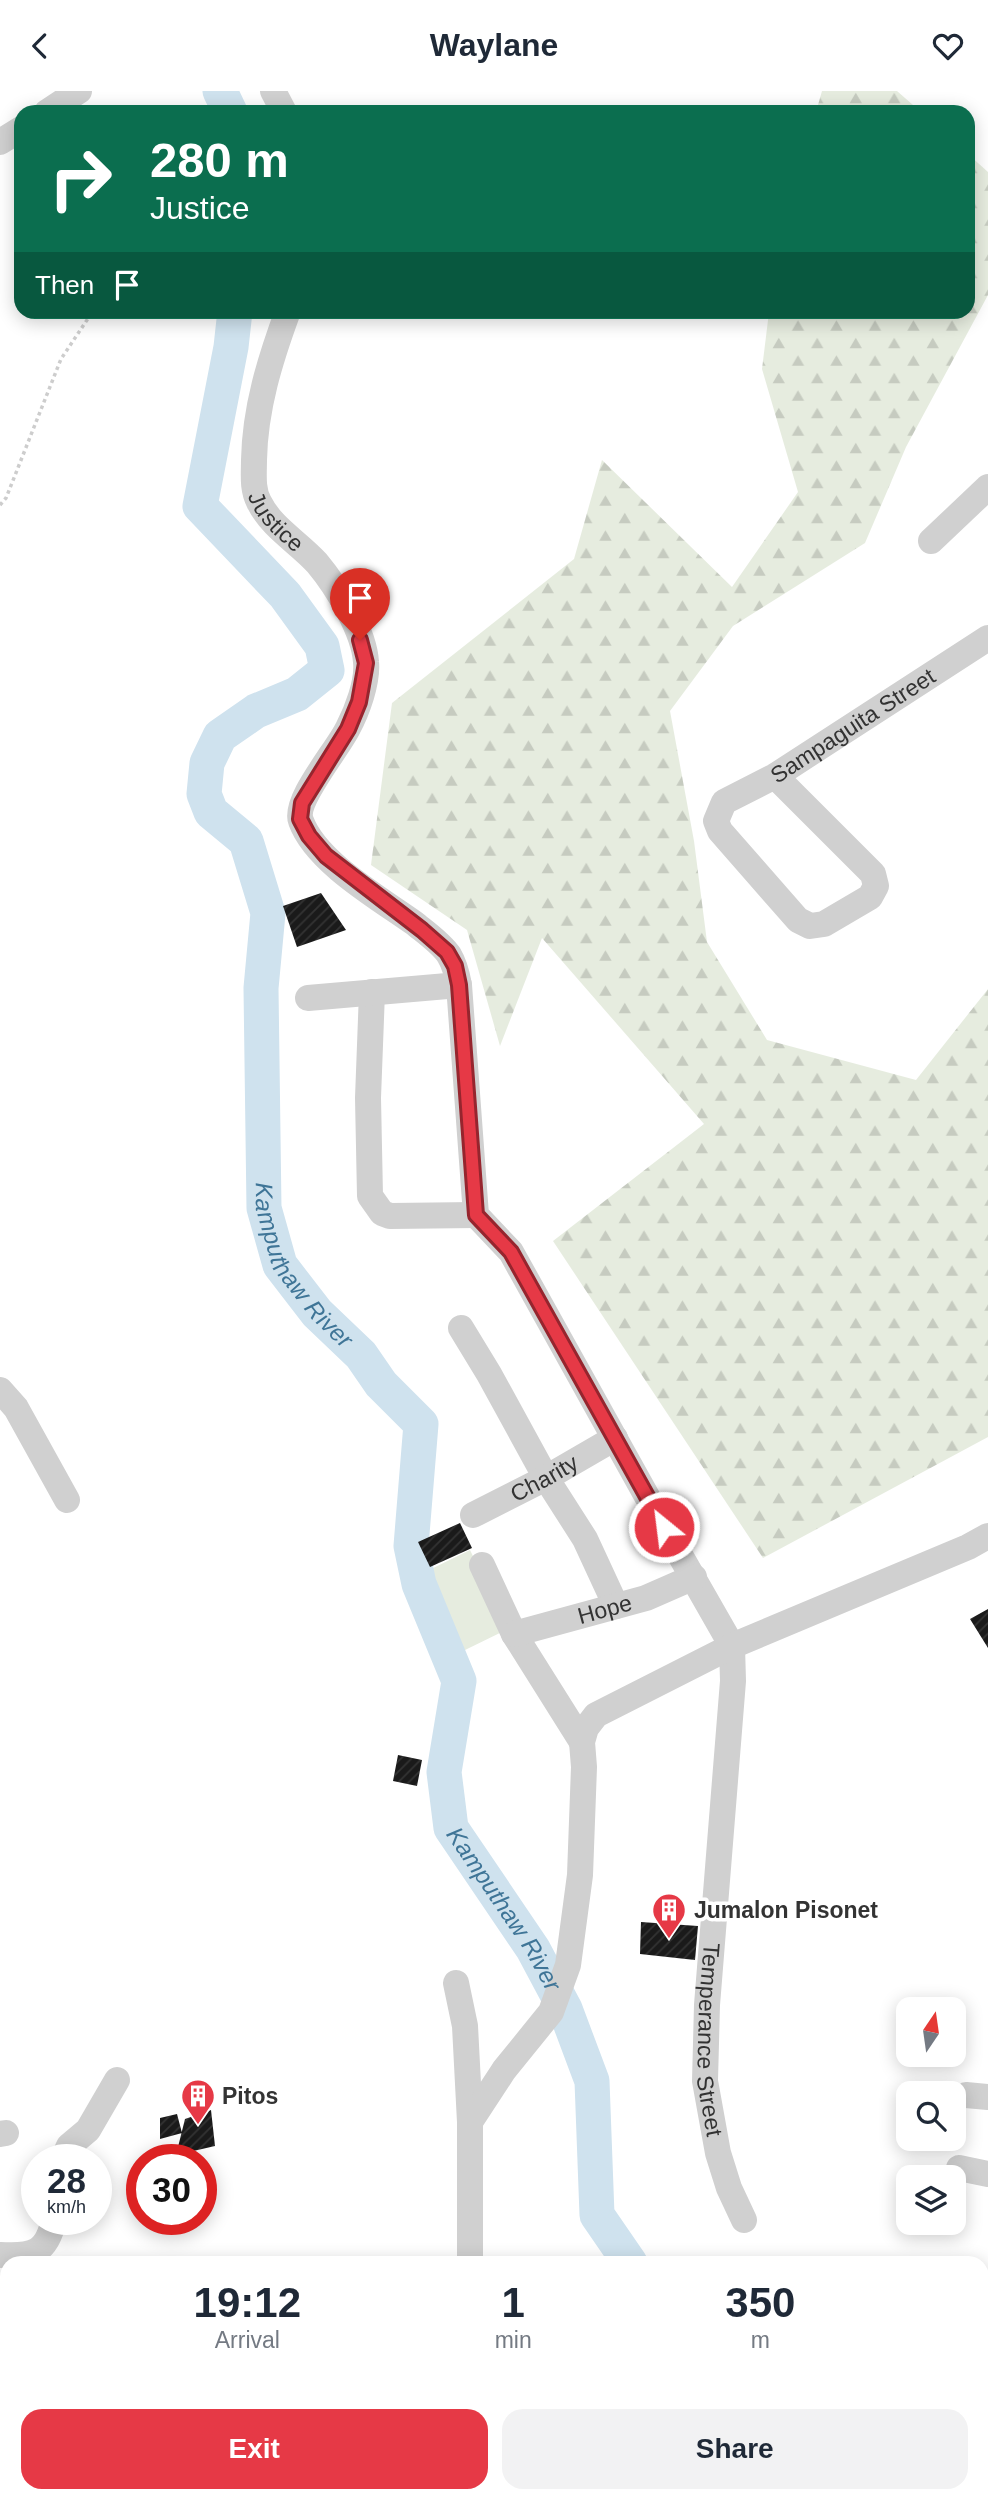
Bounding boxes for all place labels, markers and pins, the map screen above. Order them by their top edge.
pin [330,568,390,640]
building icon: Jumalon Pisonet [650,1891,688,1940]
place label: Jumalon Pisonet [694,1897,878,1923]
building icon: Pitos [179,2077,217,2126]
place label: Pitos [222,2083,278,2109]

